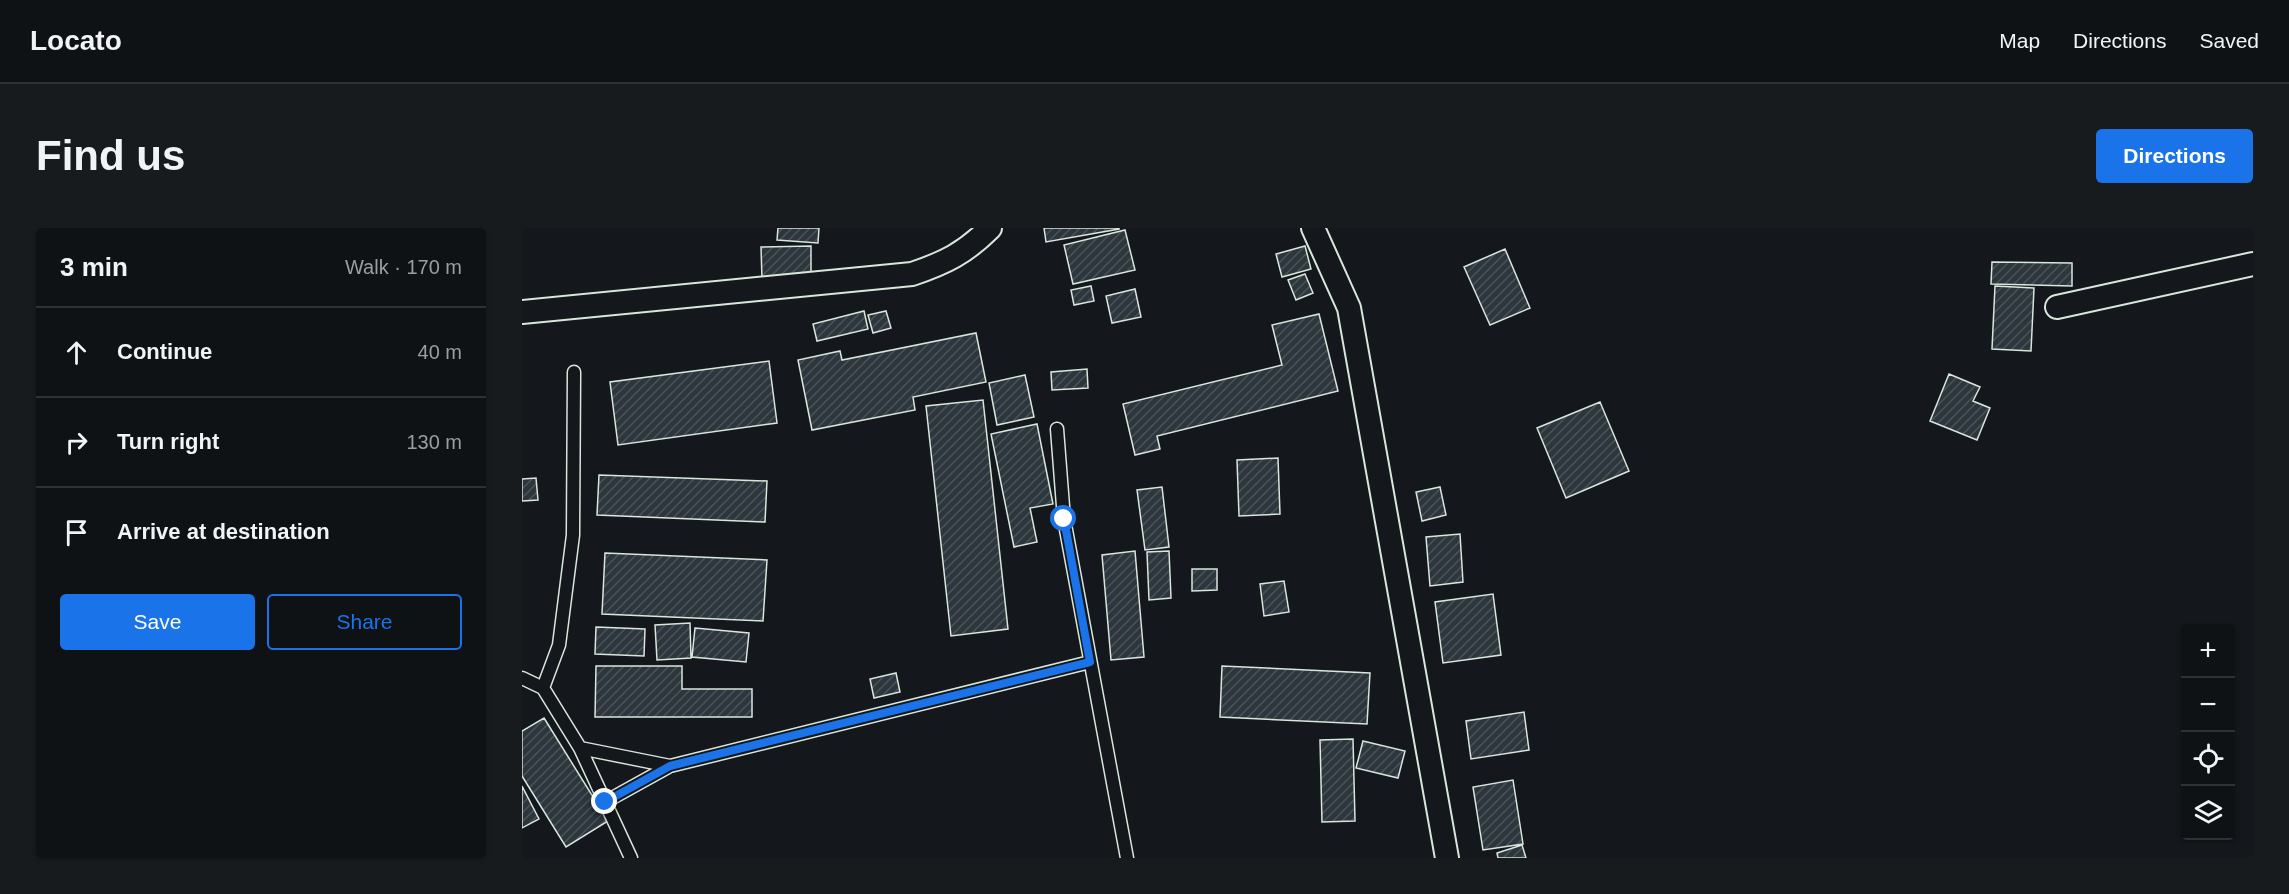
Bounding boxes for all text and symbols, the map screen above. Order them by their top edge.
text: Locato [30,25,122,56]
text: Map [1999,29,2040,52]
text: Directions [2073,29,2166,52]
text: Saved [2199,29,2259,52]
button: Directions [2096,129,2253,183]
text: Find us [36,132,185,179]
text: 3 min [60,252,128,282]
text: Walk · 170 m [345,256,462,278]
icon: ahead [60,336,93,369]
text: Continue [117,339,212,364]
text: 40 m [418,341,462,363]
icon: right [60,426,93,459]
text: Turn right [117,429,219,454]
text: 130 m [406,431,462,453]
route start [1050,505,1076,531]
icon: arrive [60,516,93,549]
text: Arrive at destination [117,519,330,544]
button: Save [60,594,255,650]
button: Share [267,594,462,650]
map controls [2181,624,2235,840]
button: + [2181,624,2235,678]
button: − [2181,678,2235,732]
button: locate [2181,732,2235,786]
button: layers [2181,786,2235,840]
route end [591,788,617,814]

